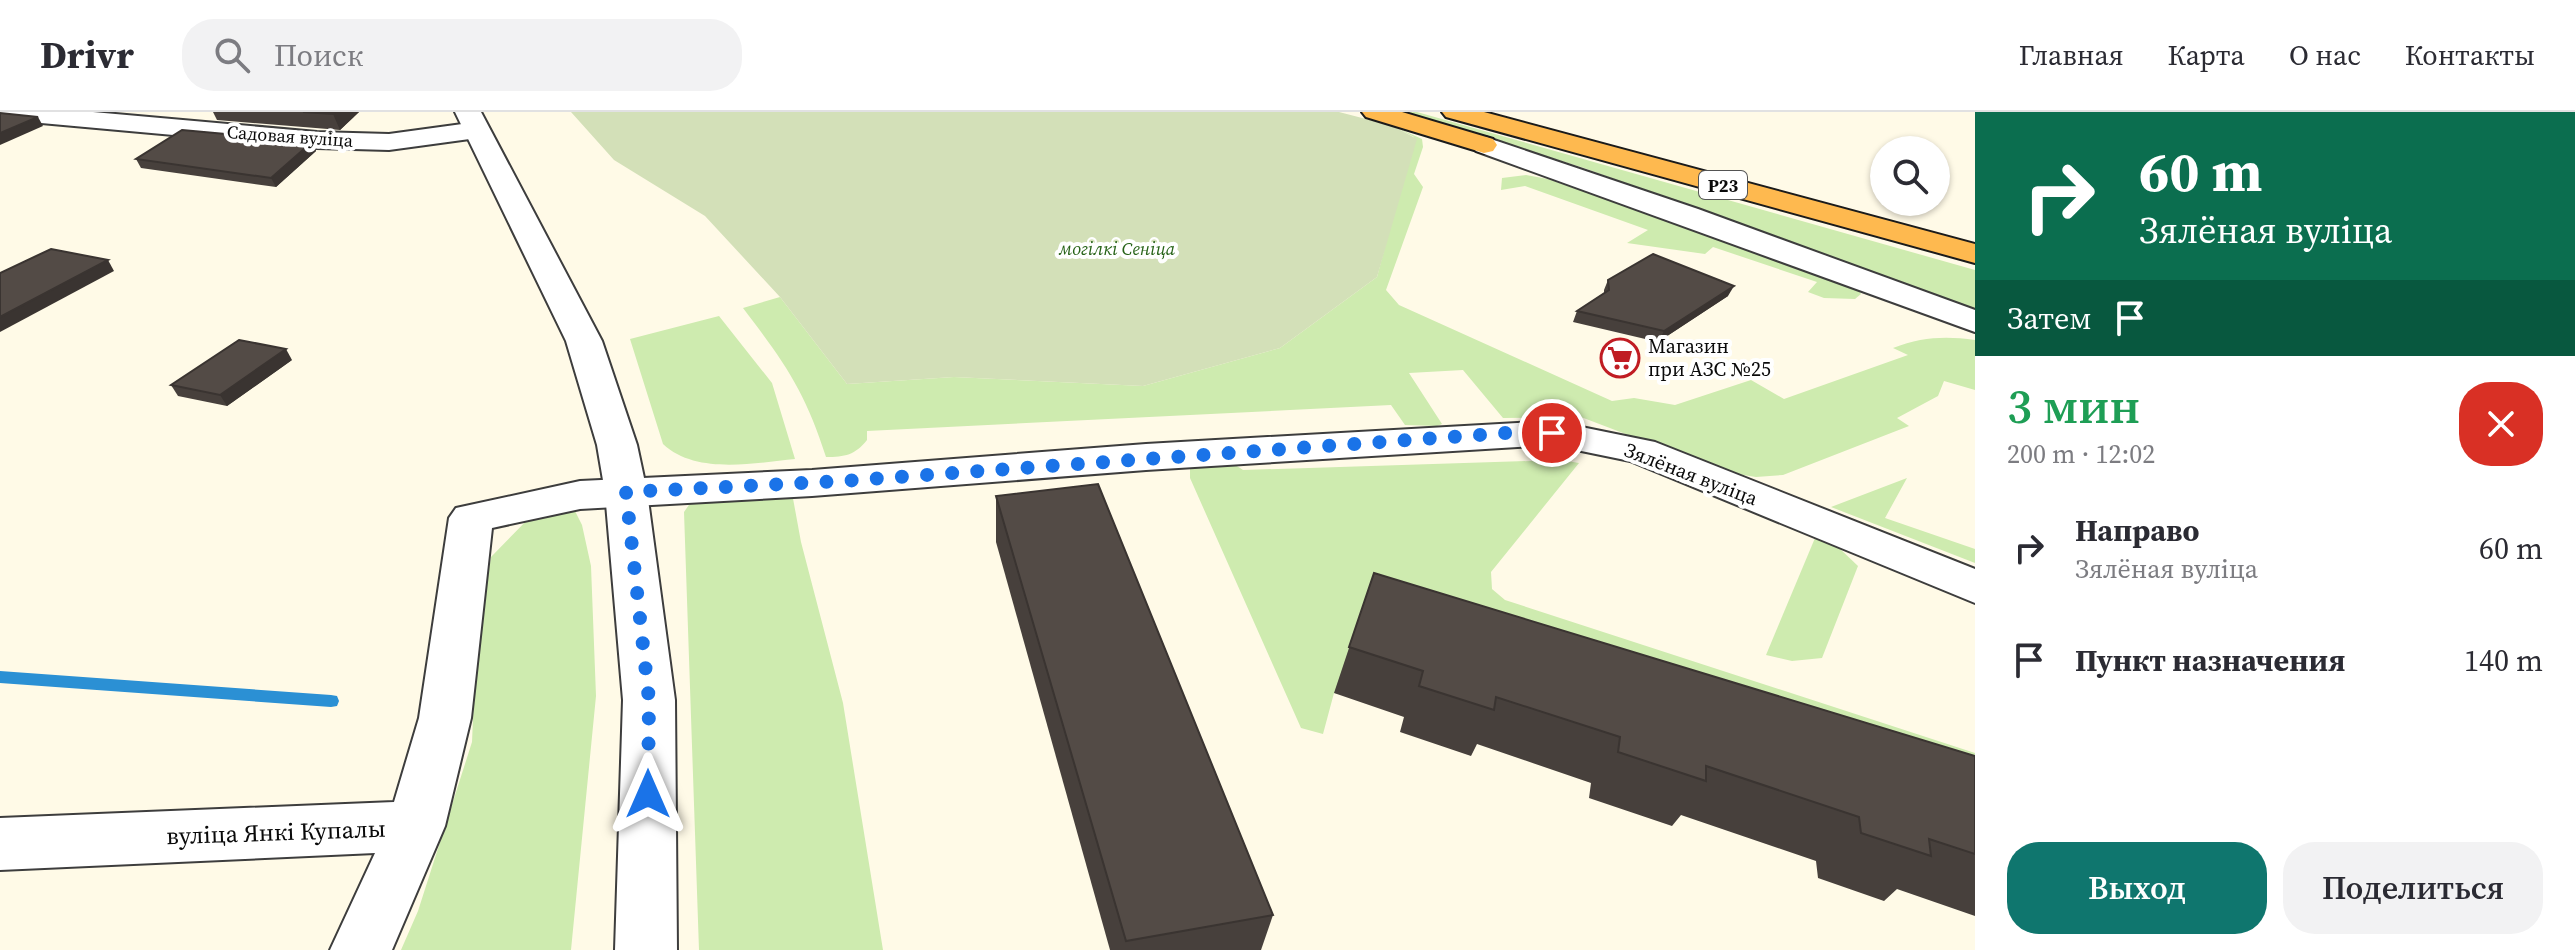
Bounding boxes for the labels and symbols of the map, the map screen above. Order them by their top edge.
street label: Садовая вуліца [226,119,355,153]
road number: Р23 [1699,171,1747,199]
park label: могілкі Сеніца [1058,236,1176,261]
place label: Магазин при АЗС №25 [1648,332,1771,383]
supermarket icon: Магазин при АЗС №25 [1599,337,1641,379]
pin [1518,399,1586,467]
street label: Зялёная вуліца [1620,436,1763,513]
position arrow [606,752,690,836]
street label: вуліца Янкі Купалы [166,812,386,852]

